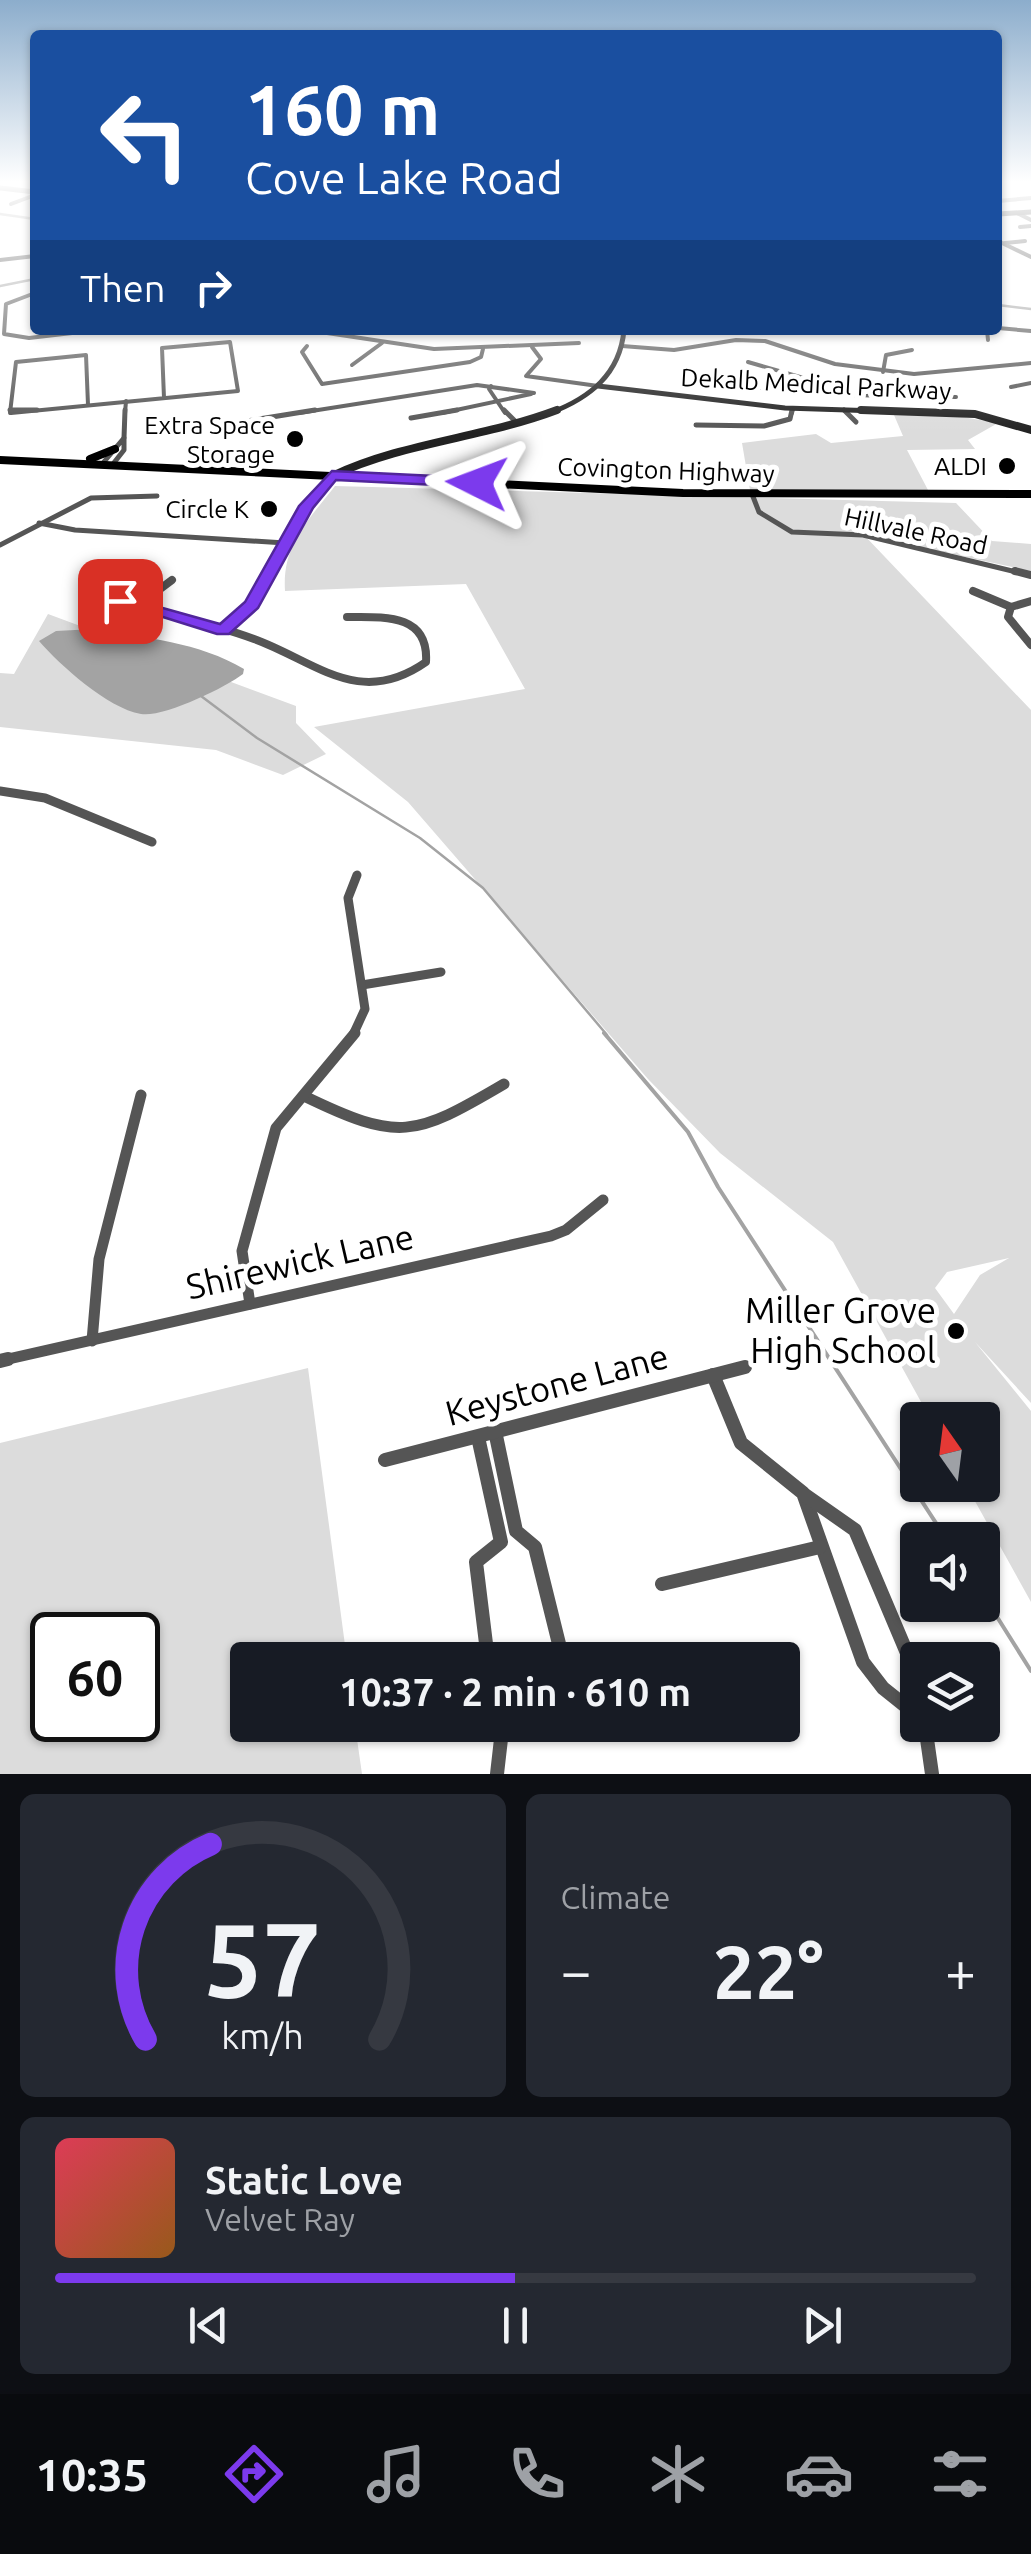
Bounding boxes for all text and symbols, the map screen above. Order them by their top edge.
icon: left [80,70,210,200]
text: 160 m [245,70,440,148]
text: Cove Lake Road [245,152,563,203]
icon: right [186,260,241,315]
text: Then [80,267,166,309]
street label: Dekalb Medical Parkway [680,363,952,405]
place label: Extra Space Storage [144,411,275,468]
marker: Extra Space Storage [284,428,306,450]
position arrow [425,431,529,535]
street label: Covington Highway [557,452,775,488]
place label: ALDI [934,452,987,480]
marker: ALDI [996,455,1018,477]
place label: Circle K [165,495,249,523]
marker: Circle K [258,498,280,520]
street label: Hillvale Road [842,502,990,560]
pin [78,559,163,644]
icon: arrive [93,574,148,629]
street label: Shirewick Lane [182,1215,417,1307]
place label: Miller Grove High School [745,1290,936,1370]
marker: Miller Grove High School [945,1320,967,1342]
street label: Keystone Lane [441,1335,672,1433]
north arrow [900,1402,1000,1502]
map controls [900,1402,1000,1742]
button: sound [900,1522,1000,1622]
speed limit sign: 60 [30,1612,160,1742]
button: layers [900,1642,1000,1742]
text: 10:37 · 2 min · 610 m [339,1671,691,1713]
text: Climate [561,1879,671,1915]
text: 57 [204,1900,321,2017]
text: 22° [713,1929,824,2013]
text: − [561,1940,592,2001]
text: + [945,1940,976,2001]
text: km/h [221,2016,304,2056]
text: Static Love [205,2159,403,2201]
text: Velvet Ray [205,2201,355,2237]
icon: previous [181,2298,236,2353]
icon: pause [488,2298,543,2353]
icon: next [795,2298,850,2353]
icon: directions [219,2439,289,2509]
icon: music [361,2439,431,2509]
icon: phone [502,2439,572,2509]
icon: climate [643,2439,713,2509]
icon: car [784,2439,854,2509]
icon: filters [925,2439,995,2509]
text: 10:35 [36,2449,148,2500]

